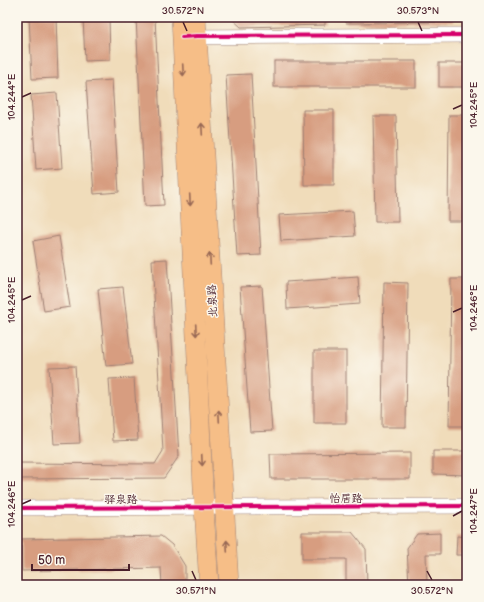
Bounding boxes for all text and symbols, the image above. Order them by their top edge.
text: 30.572°N [162,5,204,17]
text: 30.573°N [397,5,439,17]
one-way arrow [180,63,187,76]
text: 104.244°E [6,73,18,120]
text: 104.245°E [468,81,480,128]
one-way arrow [199,123,206,136]
one-way arrow [186,193,193,206]
one-way arrow [206,253,214,266]
text: 104.245°E [6,276,18,323]
street label: 北泉路 [205,284,220,318]
text: 104.246°E [468,284,480,331]
one-way arrow [192,323,199,336]
one-way arrow [216,410,223,423]
one-way arrow [198,453,205,466]
text: 104.246°E [6,480,18,527]
text: 104.247°E [468,488,480,534]
street label: 怡居路 [330,492,363,505]
street label: 驿泉路 [105,493,138,506]
one-way arrow [223,540,230,553]
scale bar [32,546,129,572]
text: 50 m [38,553,65,568]
text: 30.571°N [176,585,216,597]
text: 30.572°N [411,585,453,597]

